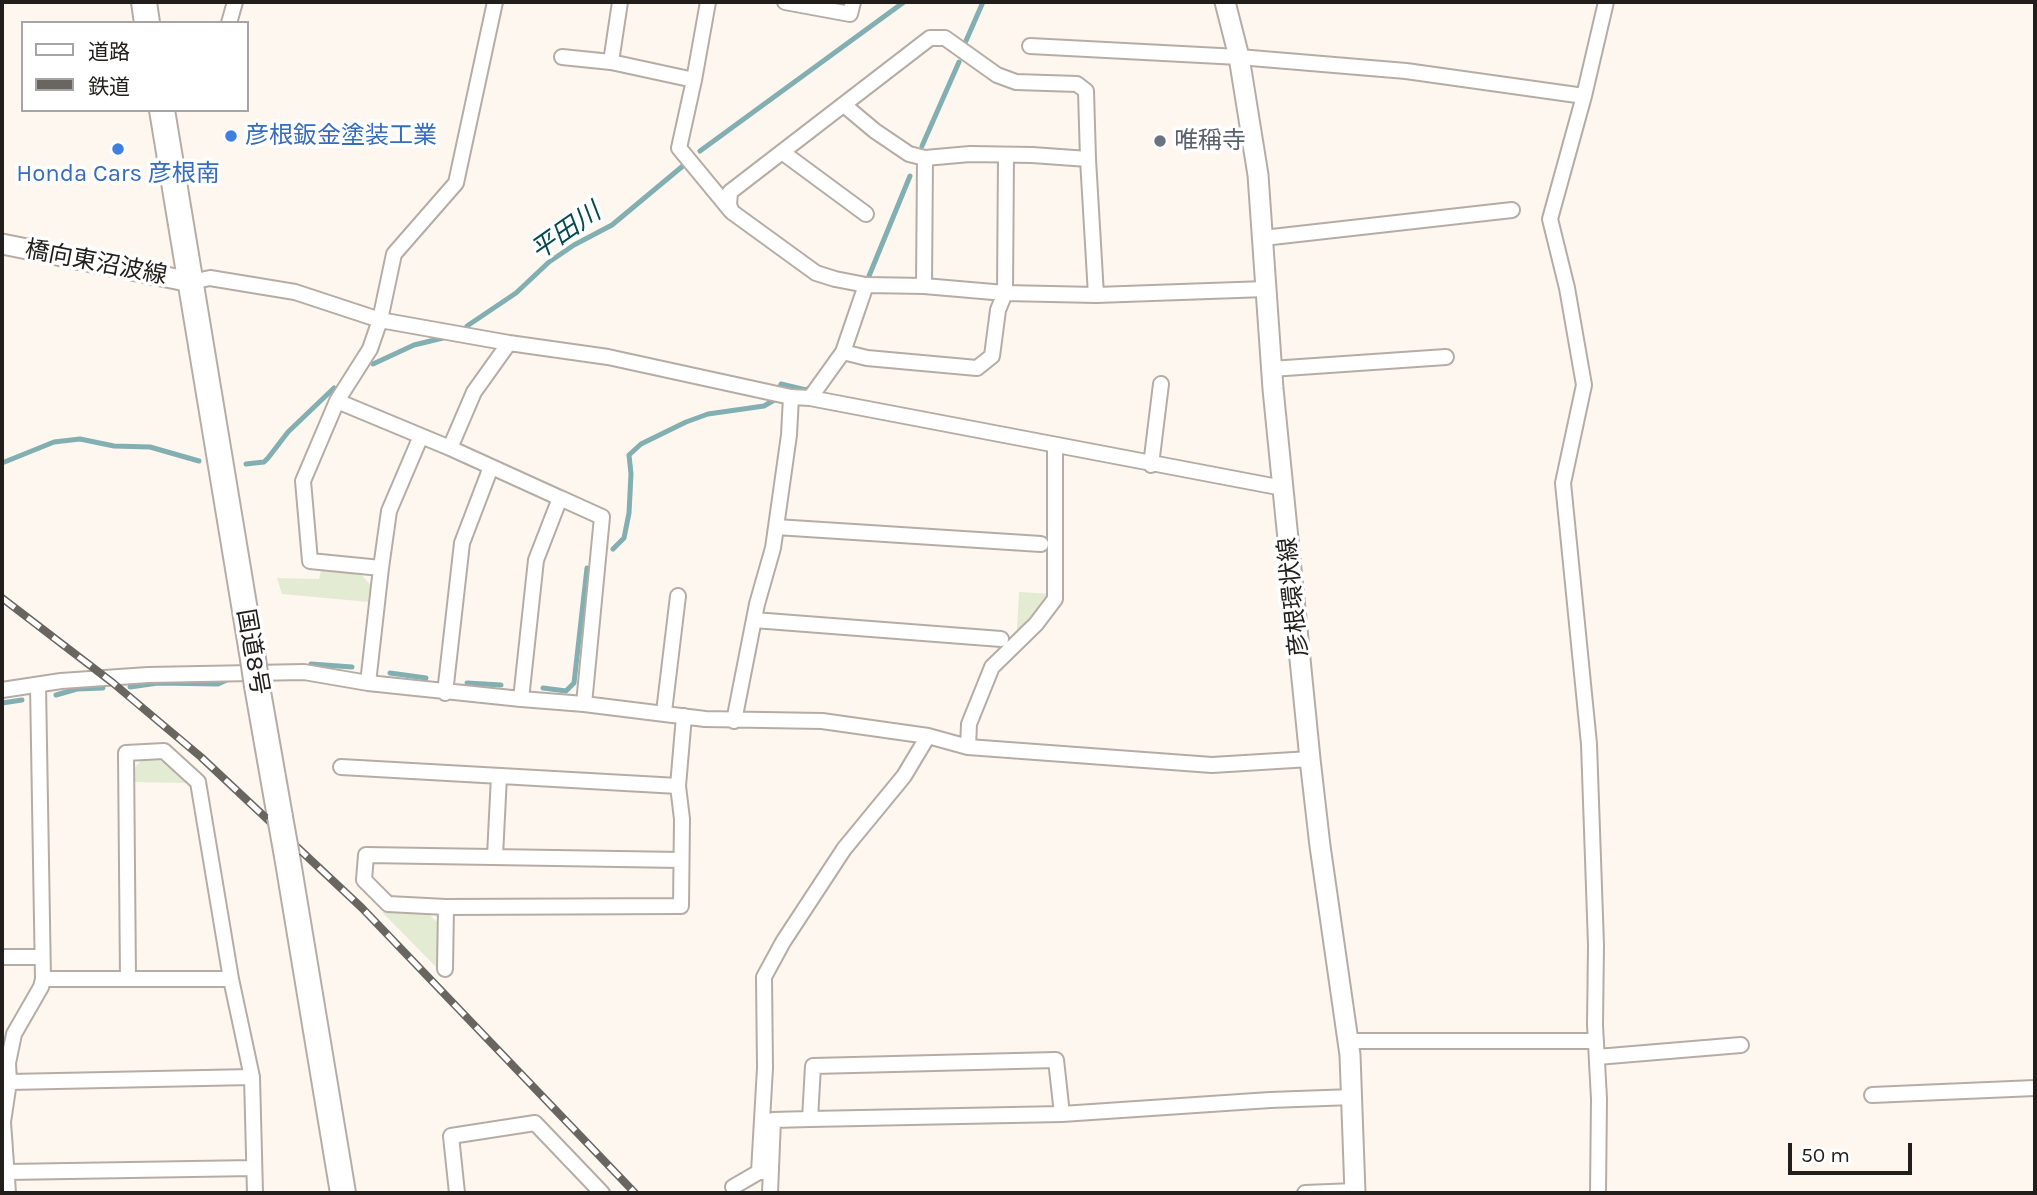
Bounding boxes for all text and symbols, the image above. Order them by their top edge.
legend [21,21,248,112]
text: 道路 [88,40,130,64]
text: 鉄道 [88,75,130,99]
place label: 彦根鈑金塗装工業 [245,122,437,150]
place label: 唯稱寺 [1174,127,1246,155]
marker: 彦根鈑金塗装工業 [223,128,239,144]
marker: 唯稱寺 [1152,133,1168,149]
marker: Honda Cars 彦根南 [110,141,126,157]
place label: Honda Cars 彦根南 [16,160,220,188]
water label: 平田川 [525,197,607,267]
street label: 橋向東沼波線 [23,235,169,291]
street label: 彦根環状線 [1273,536,1315,658]
street label: 国道8号 [230,607,274,697]
scale bar [1792,1128,1916,1172]
text: 50 m [1801,1143,1850,1167]

